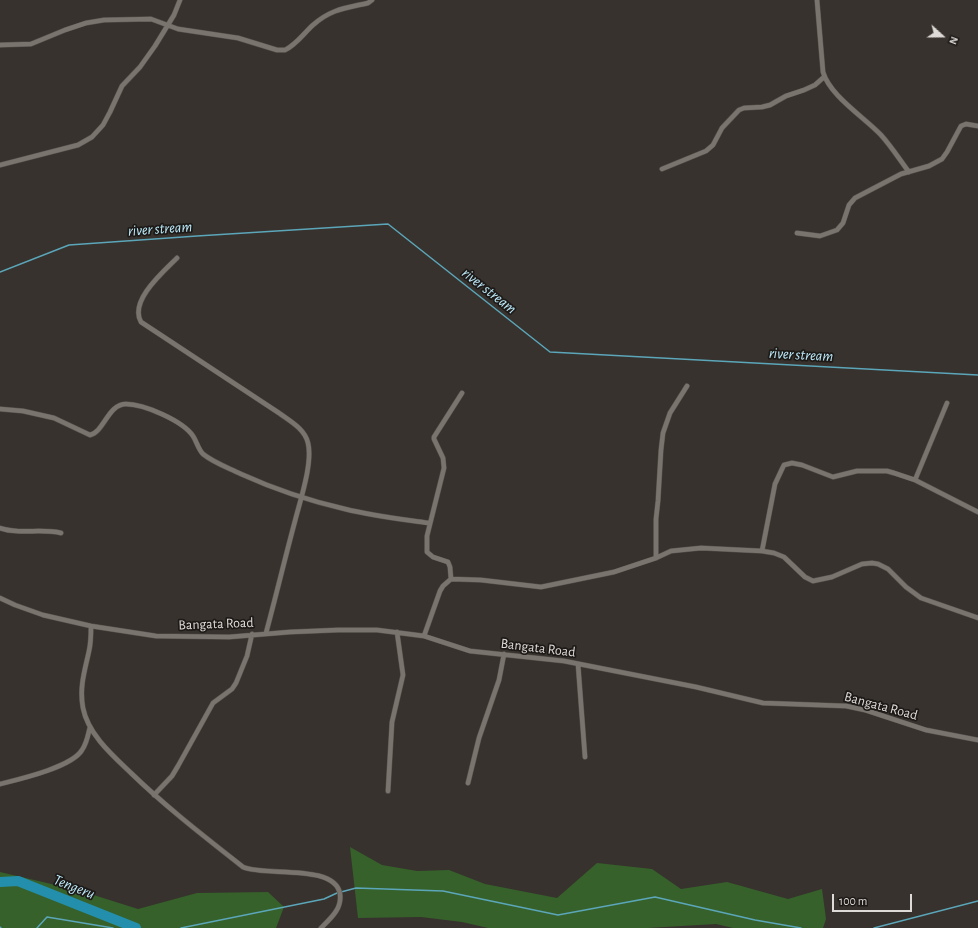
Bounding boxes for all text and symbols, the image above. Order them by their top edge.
north arrow [922,16,962,56]
text: N [947,35,960,46]
water label: river stream [127,218,193,240]
water label: river stream [458,264,520,318]
water label: river stream [768,344,834,366]
street label: Bangata Road [178,614,254,634]
street label: Bangata Road [500,635,576,661]
street label: Bangata Road [842,688,920,724]
water label: Tengeru [51,871,97,903]
scale bar [834,886,914,912]
text: 100 m [839,895,867,907]

